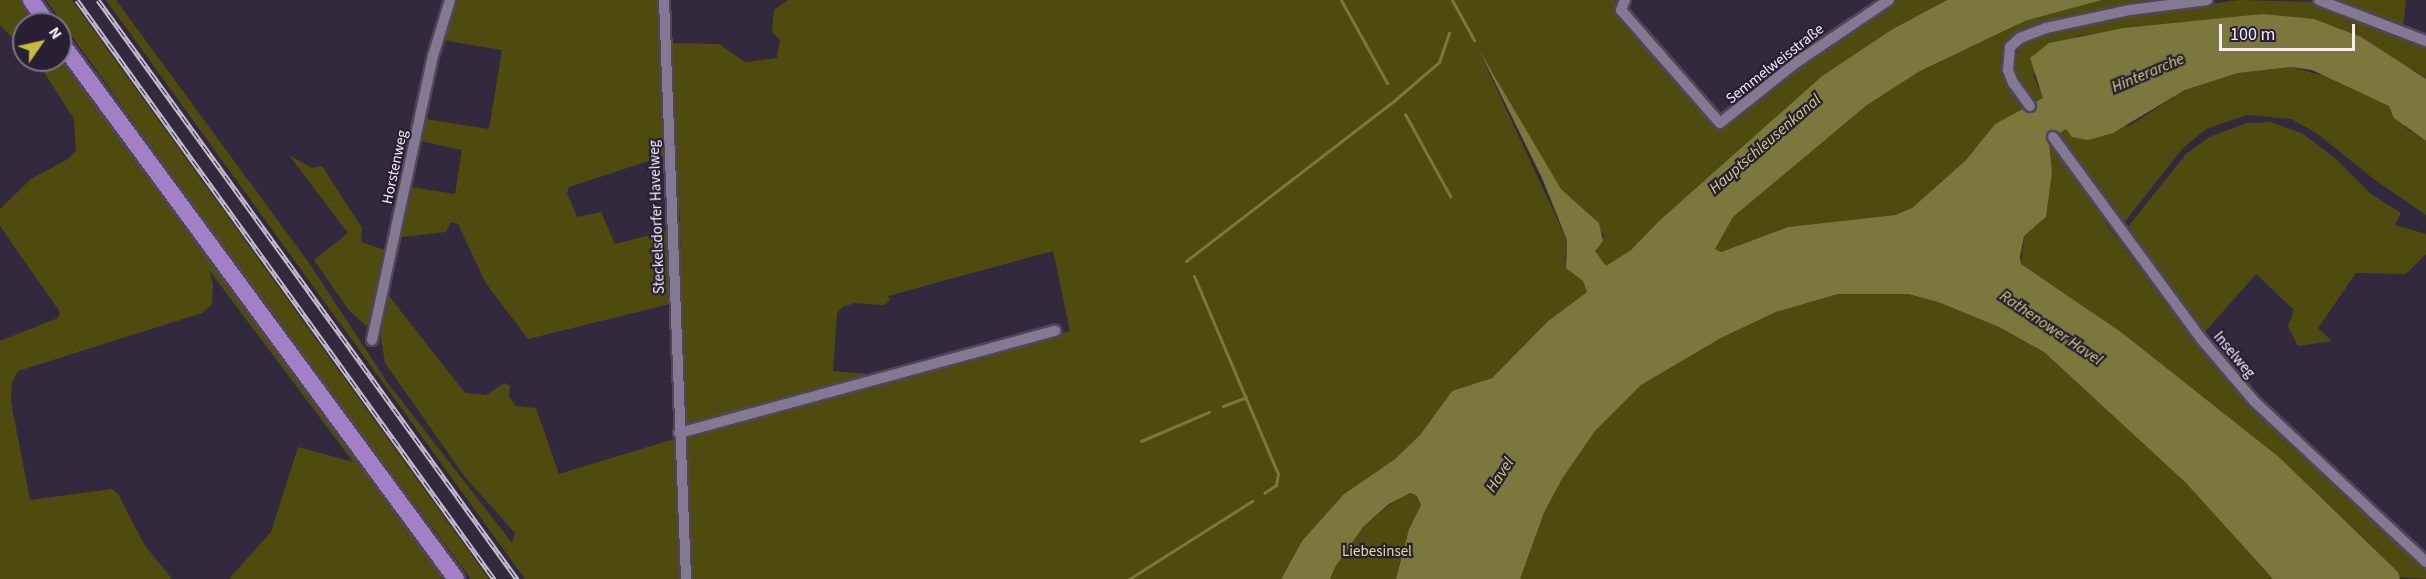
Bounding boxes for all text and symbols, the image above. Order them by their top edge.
north arrow [12,12,72,72]
scale bar [2222,12,2358,50]
street label: Semmelweisstraße [1722,20,1828,108]
text: N [43,22,67,44]
text: 100 m [2230,22,2275,47]
water label: Hinterarche [2109,49,2187,97]
water label: Hauptschleusenkanal [1705,90,1825,198]
street label: Horstenweg [378,128,412,206]
street label: Steckelsdorfer Havelweg [645,140,669,294]
water label: Rathenower Havel [1996,287,2106,369]
street label: Inselweg [2209,328,2259,382]
water label: Havel [1482,454,1518,496]
park label: Liebesinsel [1342,543,1412,561]

